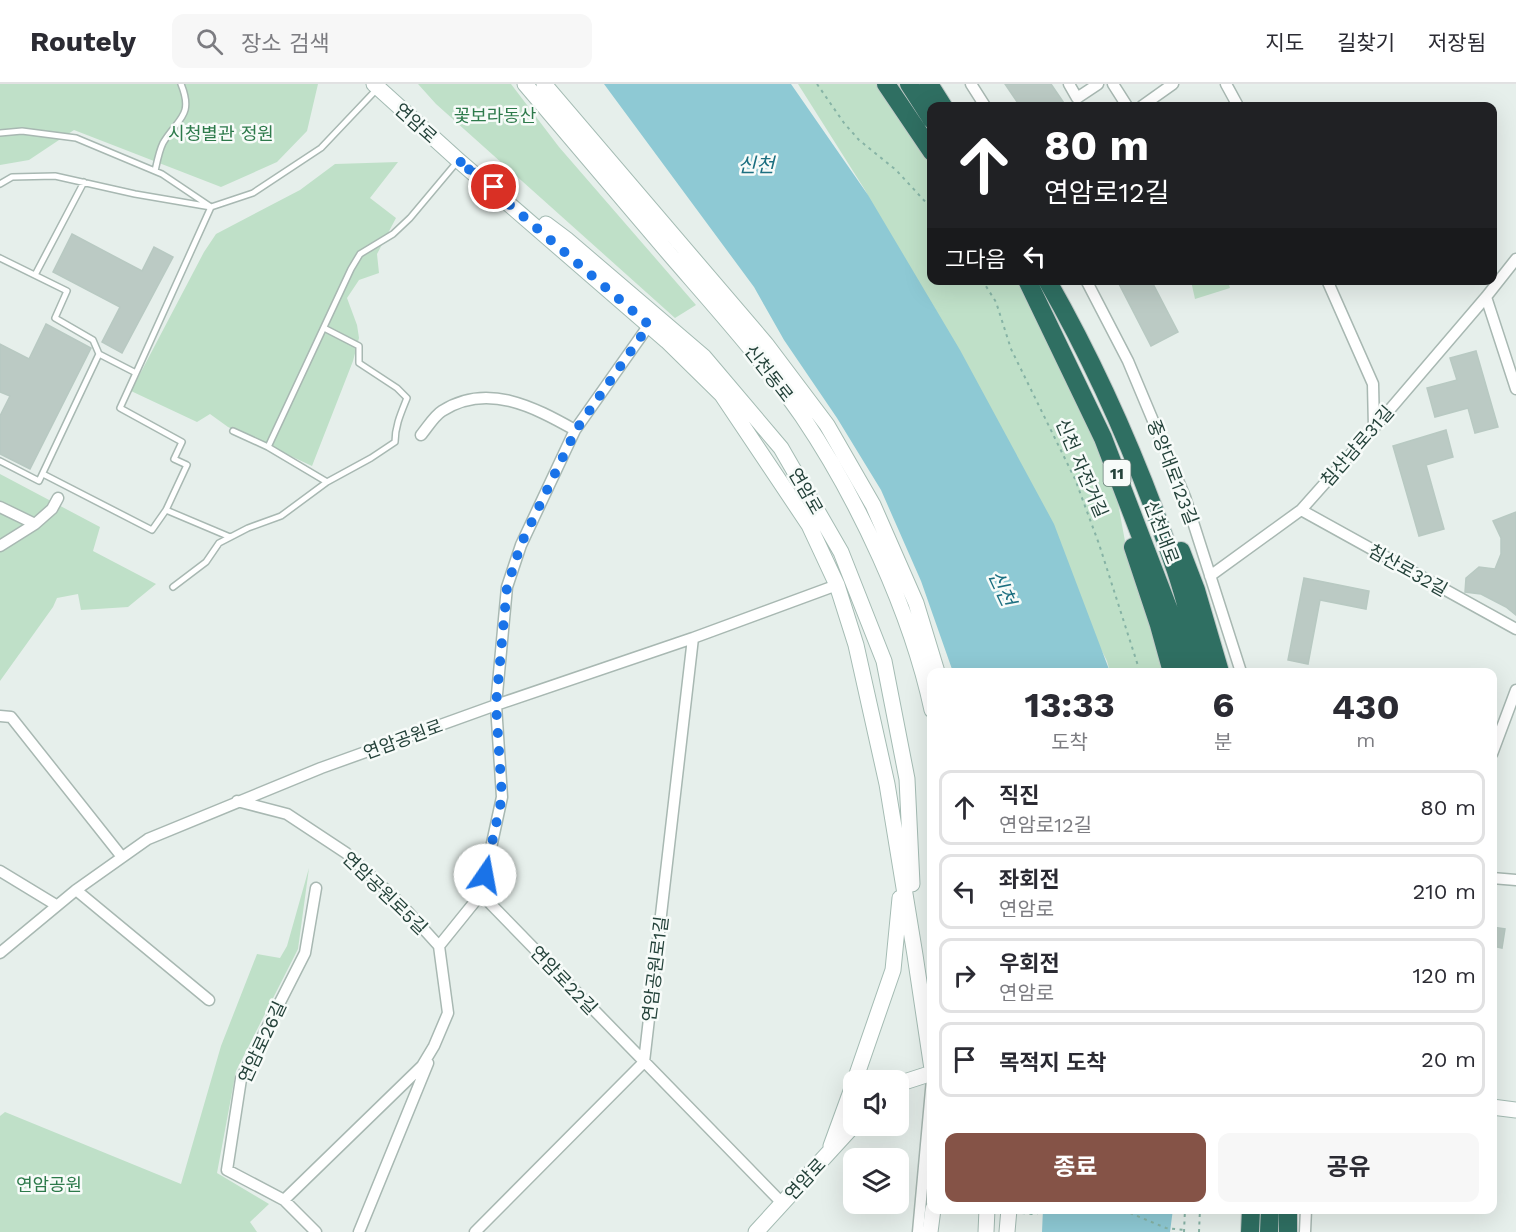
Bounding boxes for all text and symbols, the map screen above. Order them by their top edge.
search box [172,14,592,68]
text: Routely [30,25,136,58]
icon: search [193,25,226,58]
text: 지도 [1265,30,1304,55]
text: 길찾기 [1337,30,1395,55]
text: 저장됨 [1428,30,1486,55]
text: 장소 검색 [241,31,330,56]
street label: 연암로 [391,99,441,147]
park label: 꽃보라동산 [454,105,536,126]
text: 80 m [1044,121,1149,170]
park label: 시청별관 정원 [168,123,274,144]
icon: ahead [945,126,1023,204]
water label: 신천 [738,153,777,177]
pin [468,161,519,212]
icon: arrive [477,170,510,203]
text: 연암로12길 [1044,177,1170,209]
icon: left [1018,240,1051,273]
text: 그다음 [945,247,1006,272]
street label: 신천동로 [740,340,798,406]
street label: 침산남로31길 [1316,401,1398,491]
street label: 신천 자전거길 [1052,415,1112,521]
street label: 중앙대로123길 [1143,417,1203,527]
road number: 11 [1104,460,1130,486]
street label: 연암로 [784,464,828,518]
street label: 신천대로 [1140,497,1184,567]
street label: 침산로32길 [1365,540,1451,600]
water label: 신천 [983,566,1022,612]
text: 13:33 [1024,684,1115,726]
text: 6 [1212,684,1234,726]
text: 430 [1332,686,1400,728]
street label: 연암공원로 [360,715,446,763]
text: m [1356,728,1375,752]
text: 도착 [1051,730,1088,754]
text: 분 [1214,730,1233,754]
text: 직진 [999,783,1039,808]
icon: ahead [948,791,981,824]
text: 80 m [1420,795,1476,820]
text: 연암로12길 [999,813,1092,837]
position arrow [453,843,517,907]
street label: 연암공원로5길 [338,847,432,939]
text: 좌회전 [999,867,1060,892]
icon: left [948,875,981,908]
text: 210 m [1412,879,1476,904]
text: 연암로 [999,897,1054,921]
street label: 연암공원로1길 [638,915,672,1023]
street label: 연암로22길 [526,941,602,1019]
text: 우회전 [999,951,1060,976]
icon: right [948,959,981,992]
text: 120 m [1412,963,1476,988]
text: 연암로 [999,981,1054,1005]
street label: 연암로26길 [234,998,290,1086]
icon: arrive [948,1043,981,1076]
text: 20 m [1421,1047,1476,1072]
text: 목적지 도착 [999,1050,1107,1075]
map controls [843,1070,909,1214]
button: sound [843,1070,909,1136]
button: 종료 [945,1133,1206,1202]
button: 공유 [1218,1133,1479,1202]
button: layers [843,1148,909,1214]
street label: 연암로 [780,1154,830,1204]
park label: 연암공원 [16,1174,82,1195]

